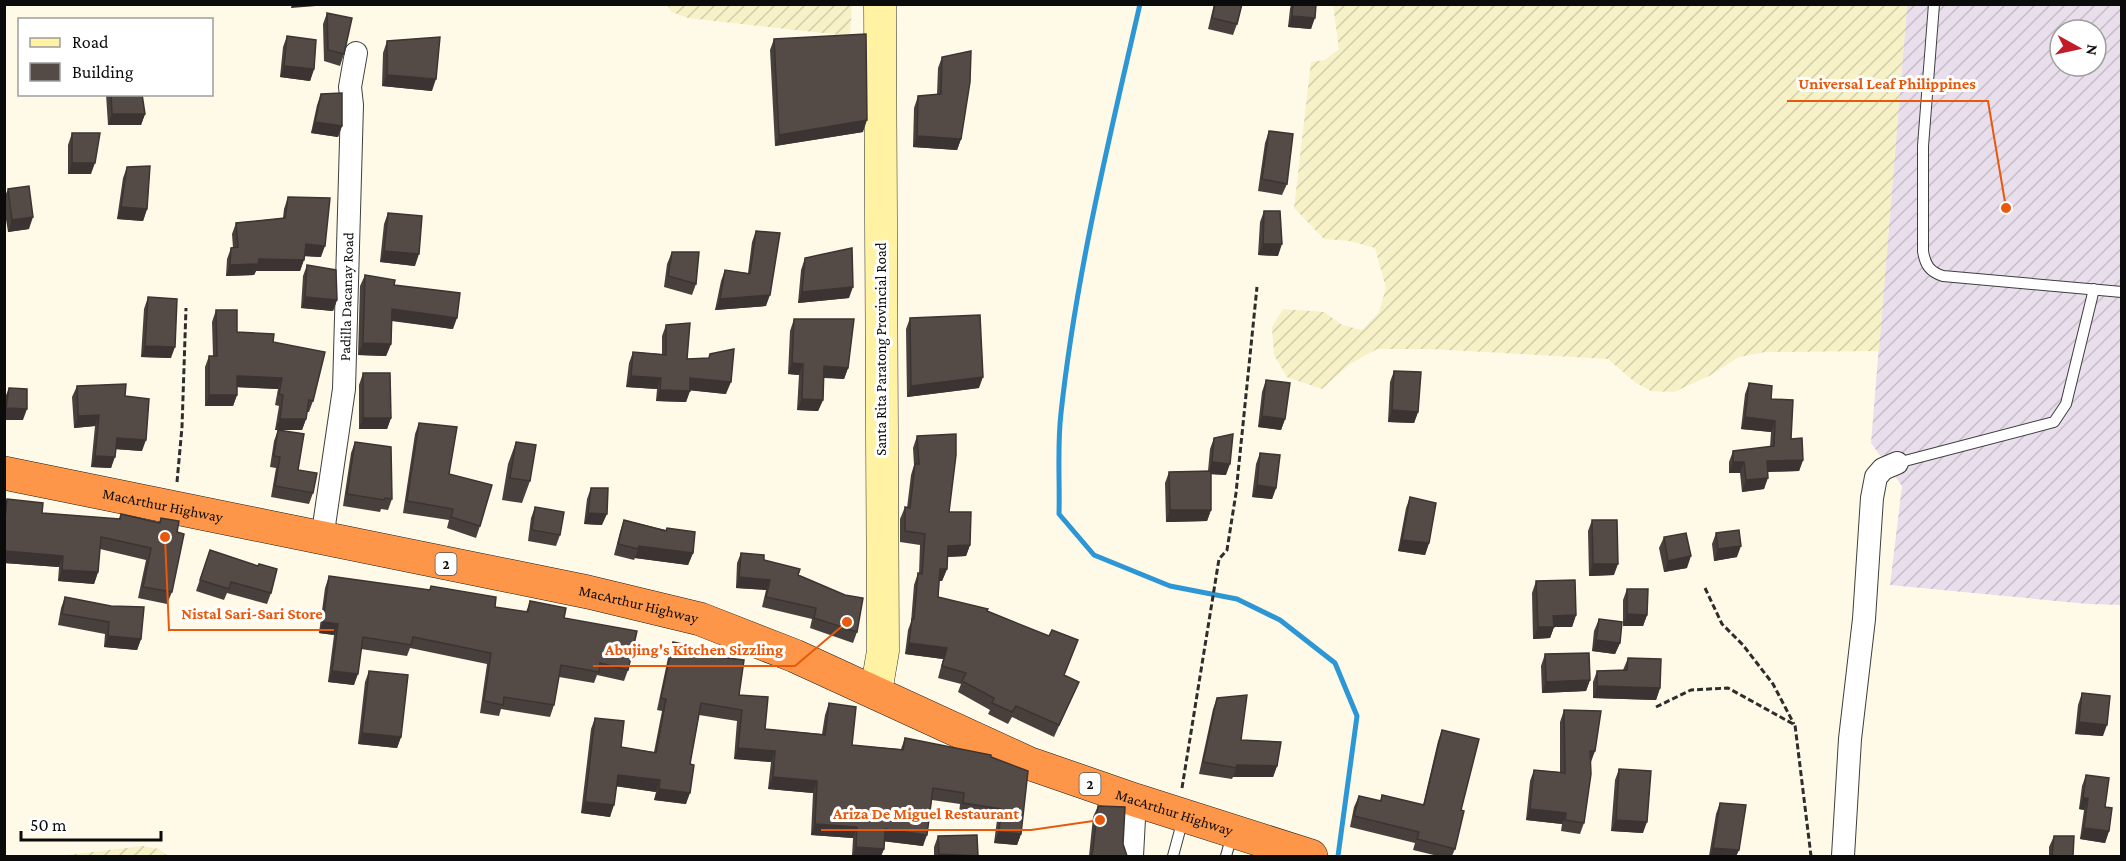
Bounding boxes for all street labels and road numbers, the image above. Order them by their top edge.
street label: Padilla Dacanay Road [337,232,356,361]
street label: Santa Rita Paratong Provincial Road [873,242,890,456]
street label: MacArthur Highway [101,485,224,526]
road number: 2 [436,553,456,575]
street label: MacArthur Highway [577,582,700,627]
road number: 2 [1080,773,1100,795]
street label: MacArthur Highway [1113,786,1235,840]

